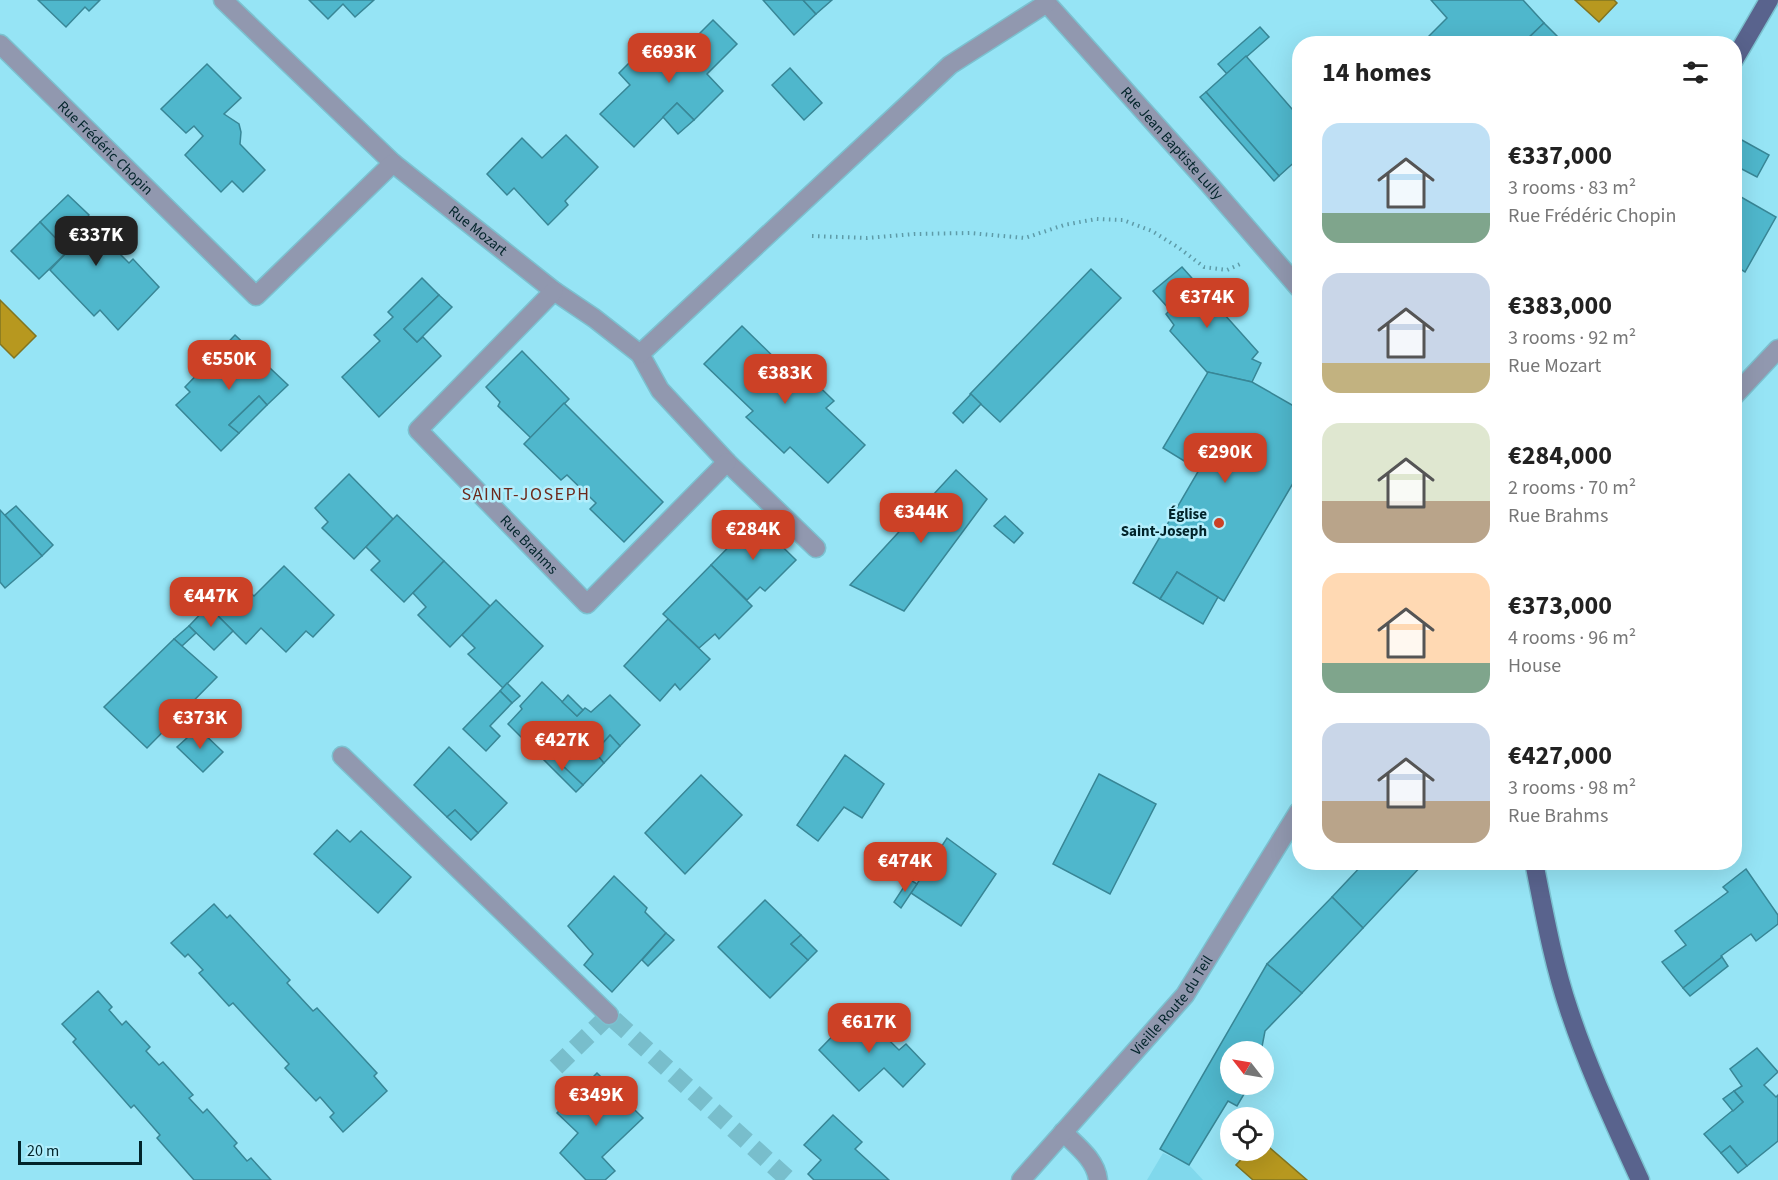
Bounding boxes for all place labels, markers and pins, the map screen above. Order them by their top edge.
pin: €693K [627,33,711,84]
pin: €337K [54,216,138,267]
pin: €374K [1165,278,1249,329]
pin: €550K [187,340,271,391]
pin: €383K [743,354,827,405]
pin: €290K [1183,433,1267,484]
pin: €344K [879,493,963,544]
place label: Église Saint-Joseph [1121,504,1207,542]
pin: €284K [711,510,795,561]
marker: Église Saint-Joseph [1212,516,1226,530]
pin: €447K [169,577,253,628]
pin: €373K [158,699,242,750]
pin: €427K [520,721,604,772]
pin: €474K [863,842,947,893]
pin: €617K [827,1003,911,1054]
pin: €349K [554,1076,638,1127]

